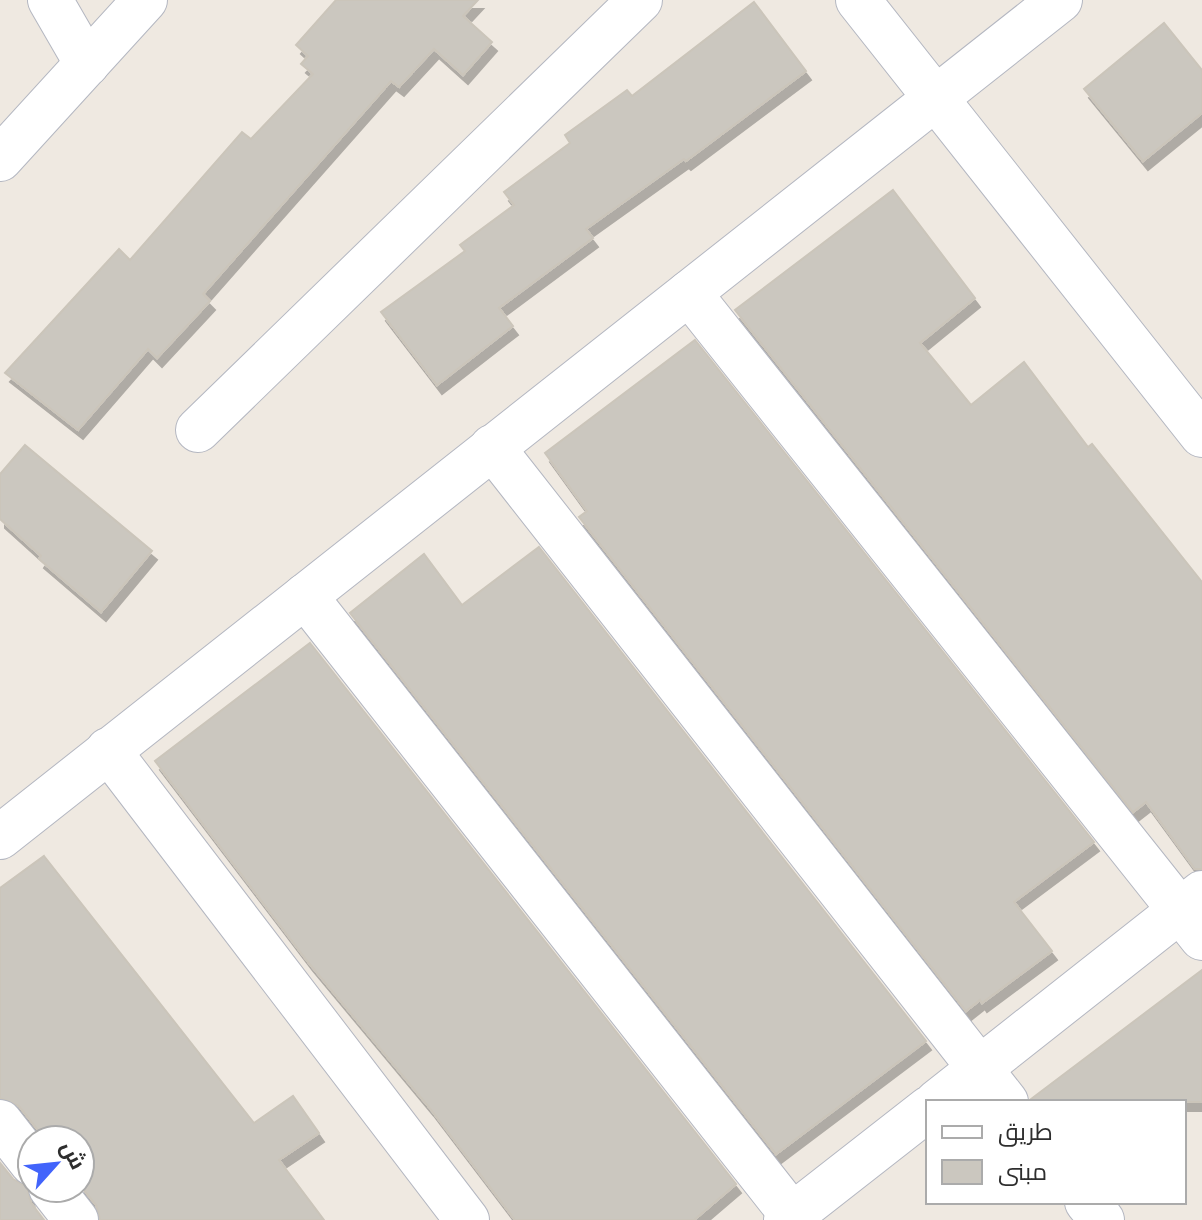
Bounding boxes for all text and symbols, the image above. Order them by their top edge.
legend [926,1100,1186,1204]
text: طريق [998,1118,1053,1147]
north arrow [16,1124,96,1204]
text: ش [55,1137,91,1174]
text: مبنى [998,1158,1047,1186]

